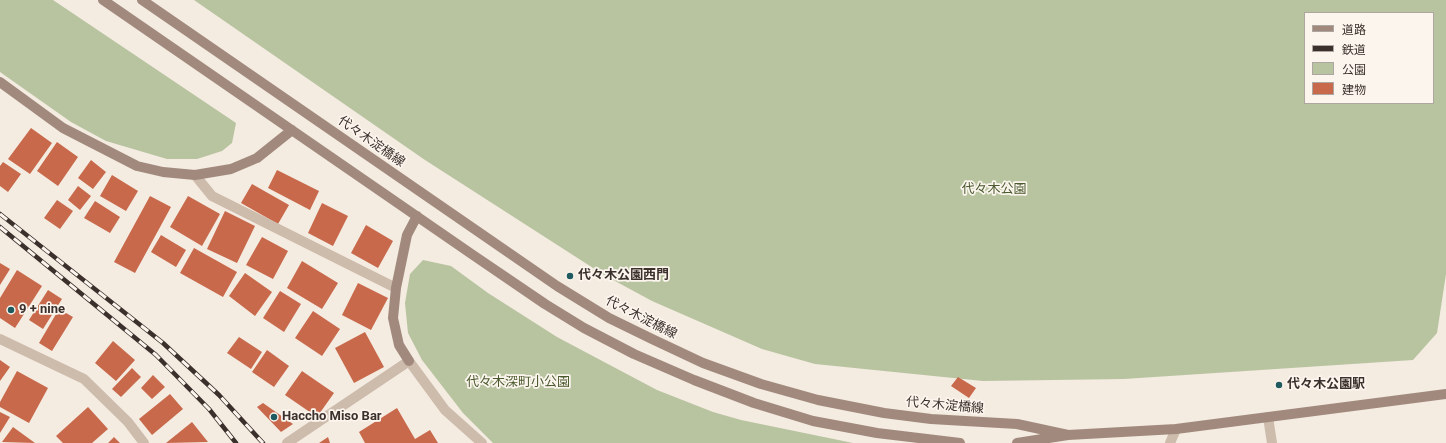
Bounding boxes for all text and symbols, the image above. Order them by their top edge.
legend [1304,12,1434,104]
text: 道路 [1342,23,1366,37]
text: 鉄道 [1342,43,1366,57]
text: 公園 [1342,63,1366,77]
text: 建物 [1342,83,1366,97]
street label: 代々木淀橋線 [335,113,407,171]
park label: 代々木公園 [962,182,1026,198]
place label: 代々木公園西門 [578,268,669,284]
marker: 代々木公園西門 [565,271,575,281]
street label: 代々木淀橋線 [603,293,679,343]
place label: 9 + nine [19,302,65,318]
marker: 9 + nine [6,305,16,315]
park label: 代々木深町小公園 [466,375,570,391]
place label: 代々木公園駅 [1287,377,1365,393]
marker: 代々木公園駅 [1274,380,1284,390]
street label: 代々木淀橋線 [905,395,985,417]
place label: Haccho Miso Bar [282,409,382,425]
marker: Haccho Miso Bar [269,412,279,422]

